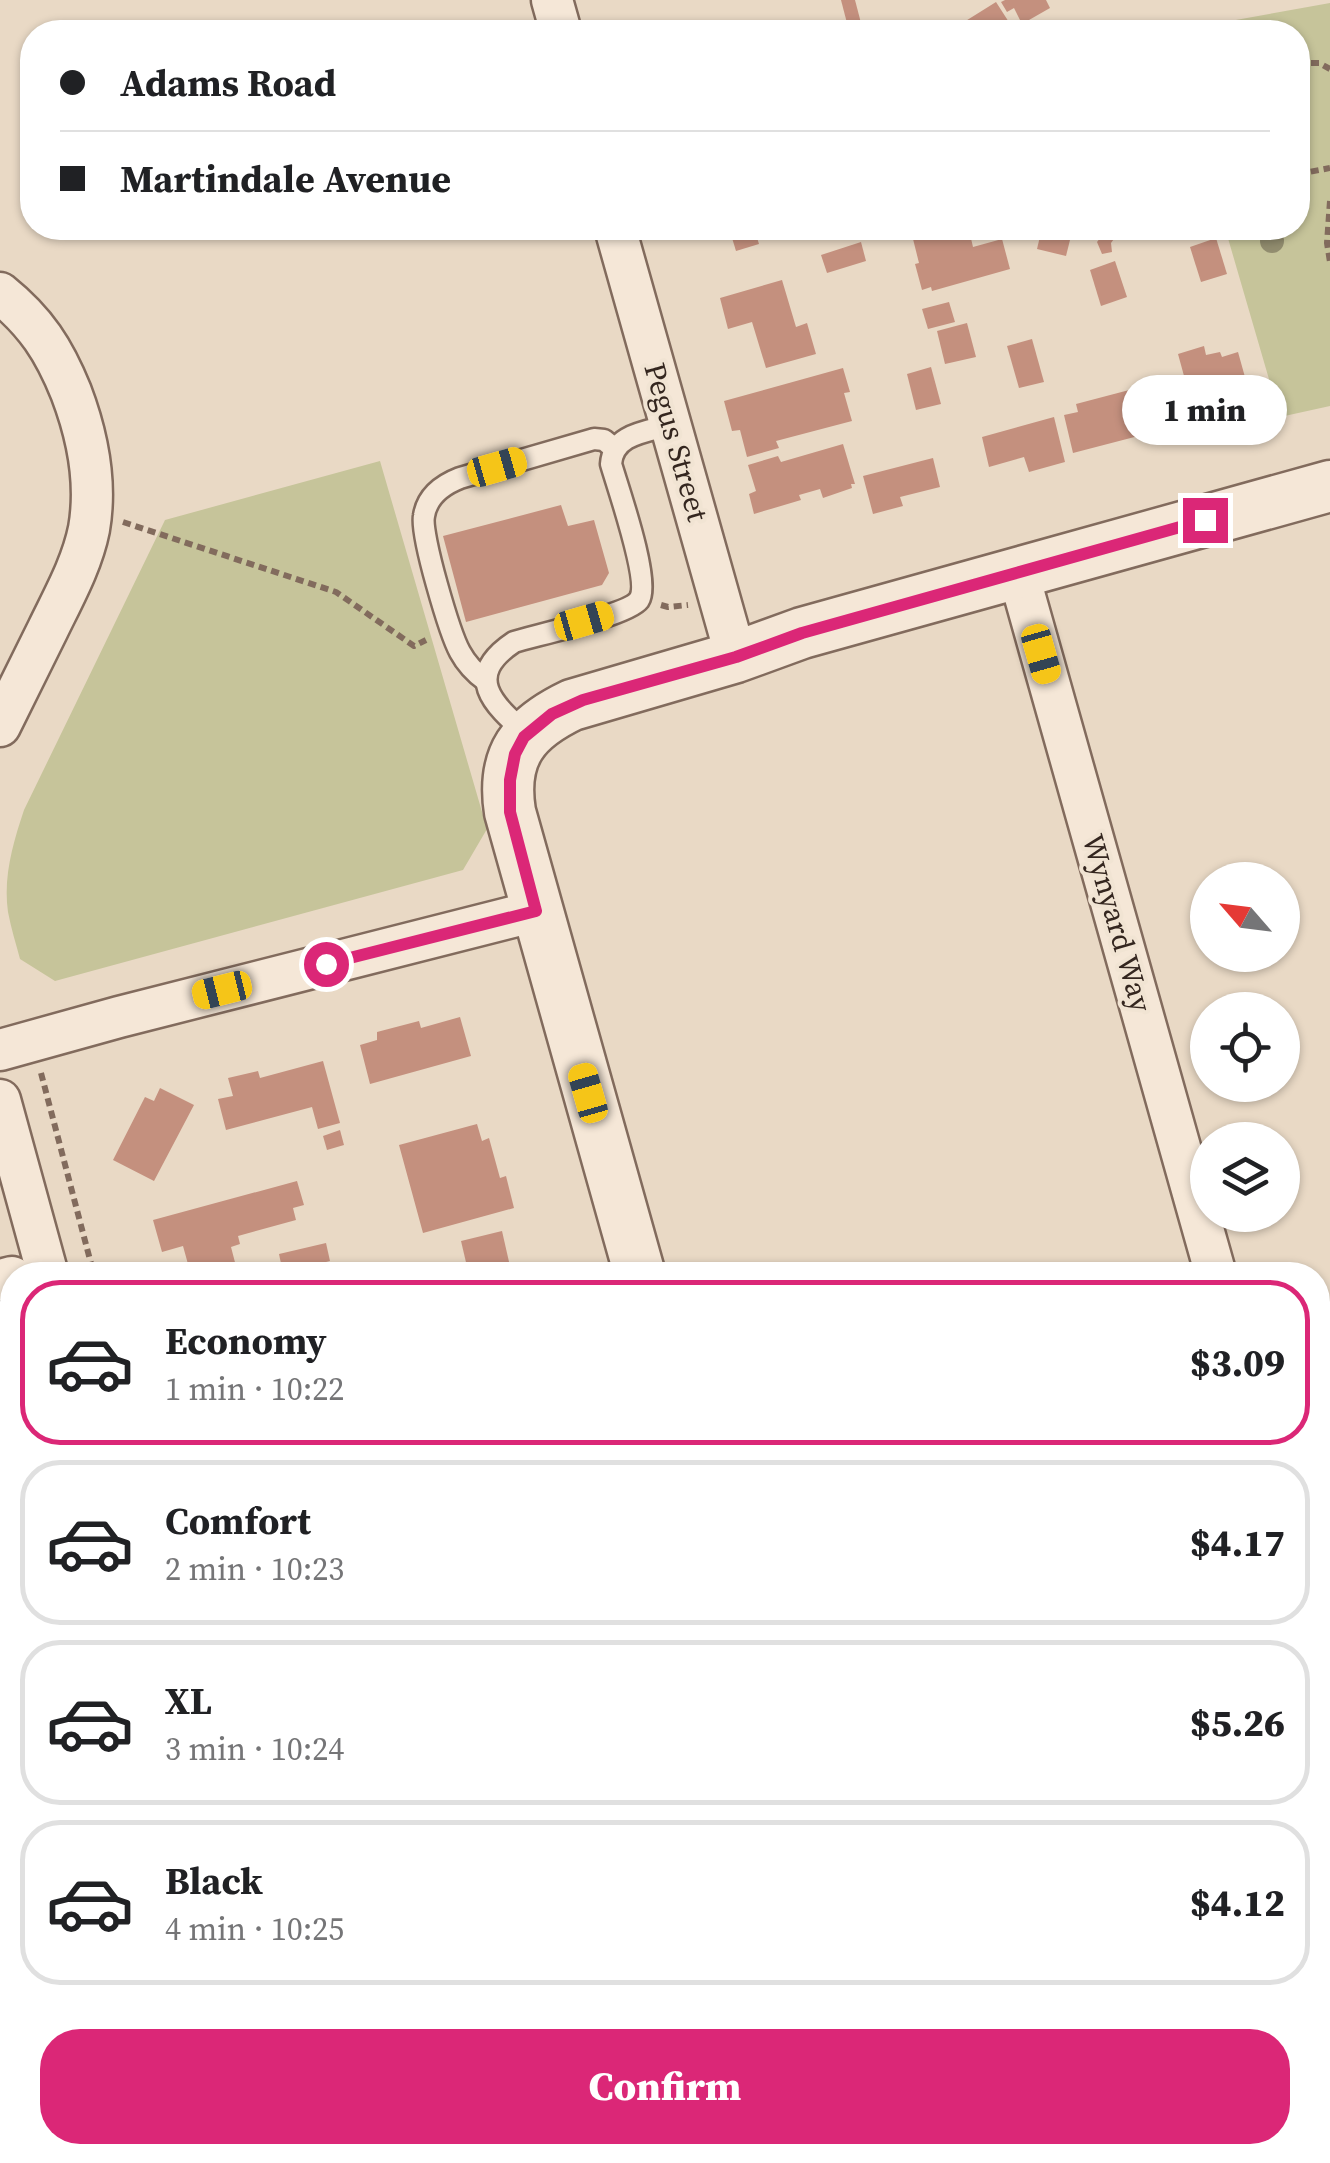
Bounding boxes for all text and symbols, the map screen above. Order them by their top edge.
text: Adams Road [120,57,336,109]
text: Martindale Avenue [120,153,451,205]
street label: Pegus Street [634,358,719,526]
callout: 1 min [1122,375,1288,445]
text: 1 min [1163,388,1246,432]
car [464,444,530,490]
route end [1183,498,1228,543]
car [551,598,617,644]
car [1018,621,1064,687]
street label: Wynyard Way [1073,829,1163,1017]
north arrow [1190,862,1300,972]
map controls [1190,862,1300,1232]
route start [304,942,349,987]
car [189,968,255,1012]
button: locate [1190,992,1300,1102]
car [565,1060,611,1126]
button: layers [1190,1122,1300,1232]
text: Economy [165,1315,327,1367]
icon: car [45,1318,135,1408]
text: $3.09 [1190,1337,1285,1389]
text: 1 min · 10:22 [165,1367,344,1411]
text: Comfort [165,1495,311,1547]
icon: car [45,1498,135,1588]
text: $4.17 [1190,1517,1285,1569]
text: 2 min · 10:23 [165,1547,344,1591]
text: XL [165,1675,212,1727]
icon: car [45,1678,135,1768]
text: $5.26 [1190,1697,1285,1749]
text: 3 min · 10:24 [165,1727,344,1771]
text: Black [165,1855,263,1907]
icon: car [45,1858,135,1948]
text: $4.12 [1190,1877,1285,1929]
text: 4 min · 10:25 [165,1907,344,1951]
button: Confirm [40,2029,1290,2144]

